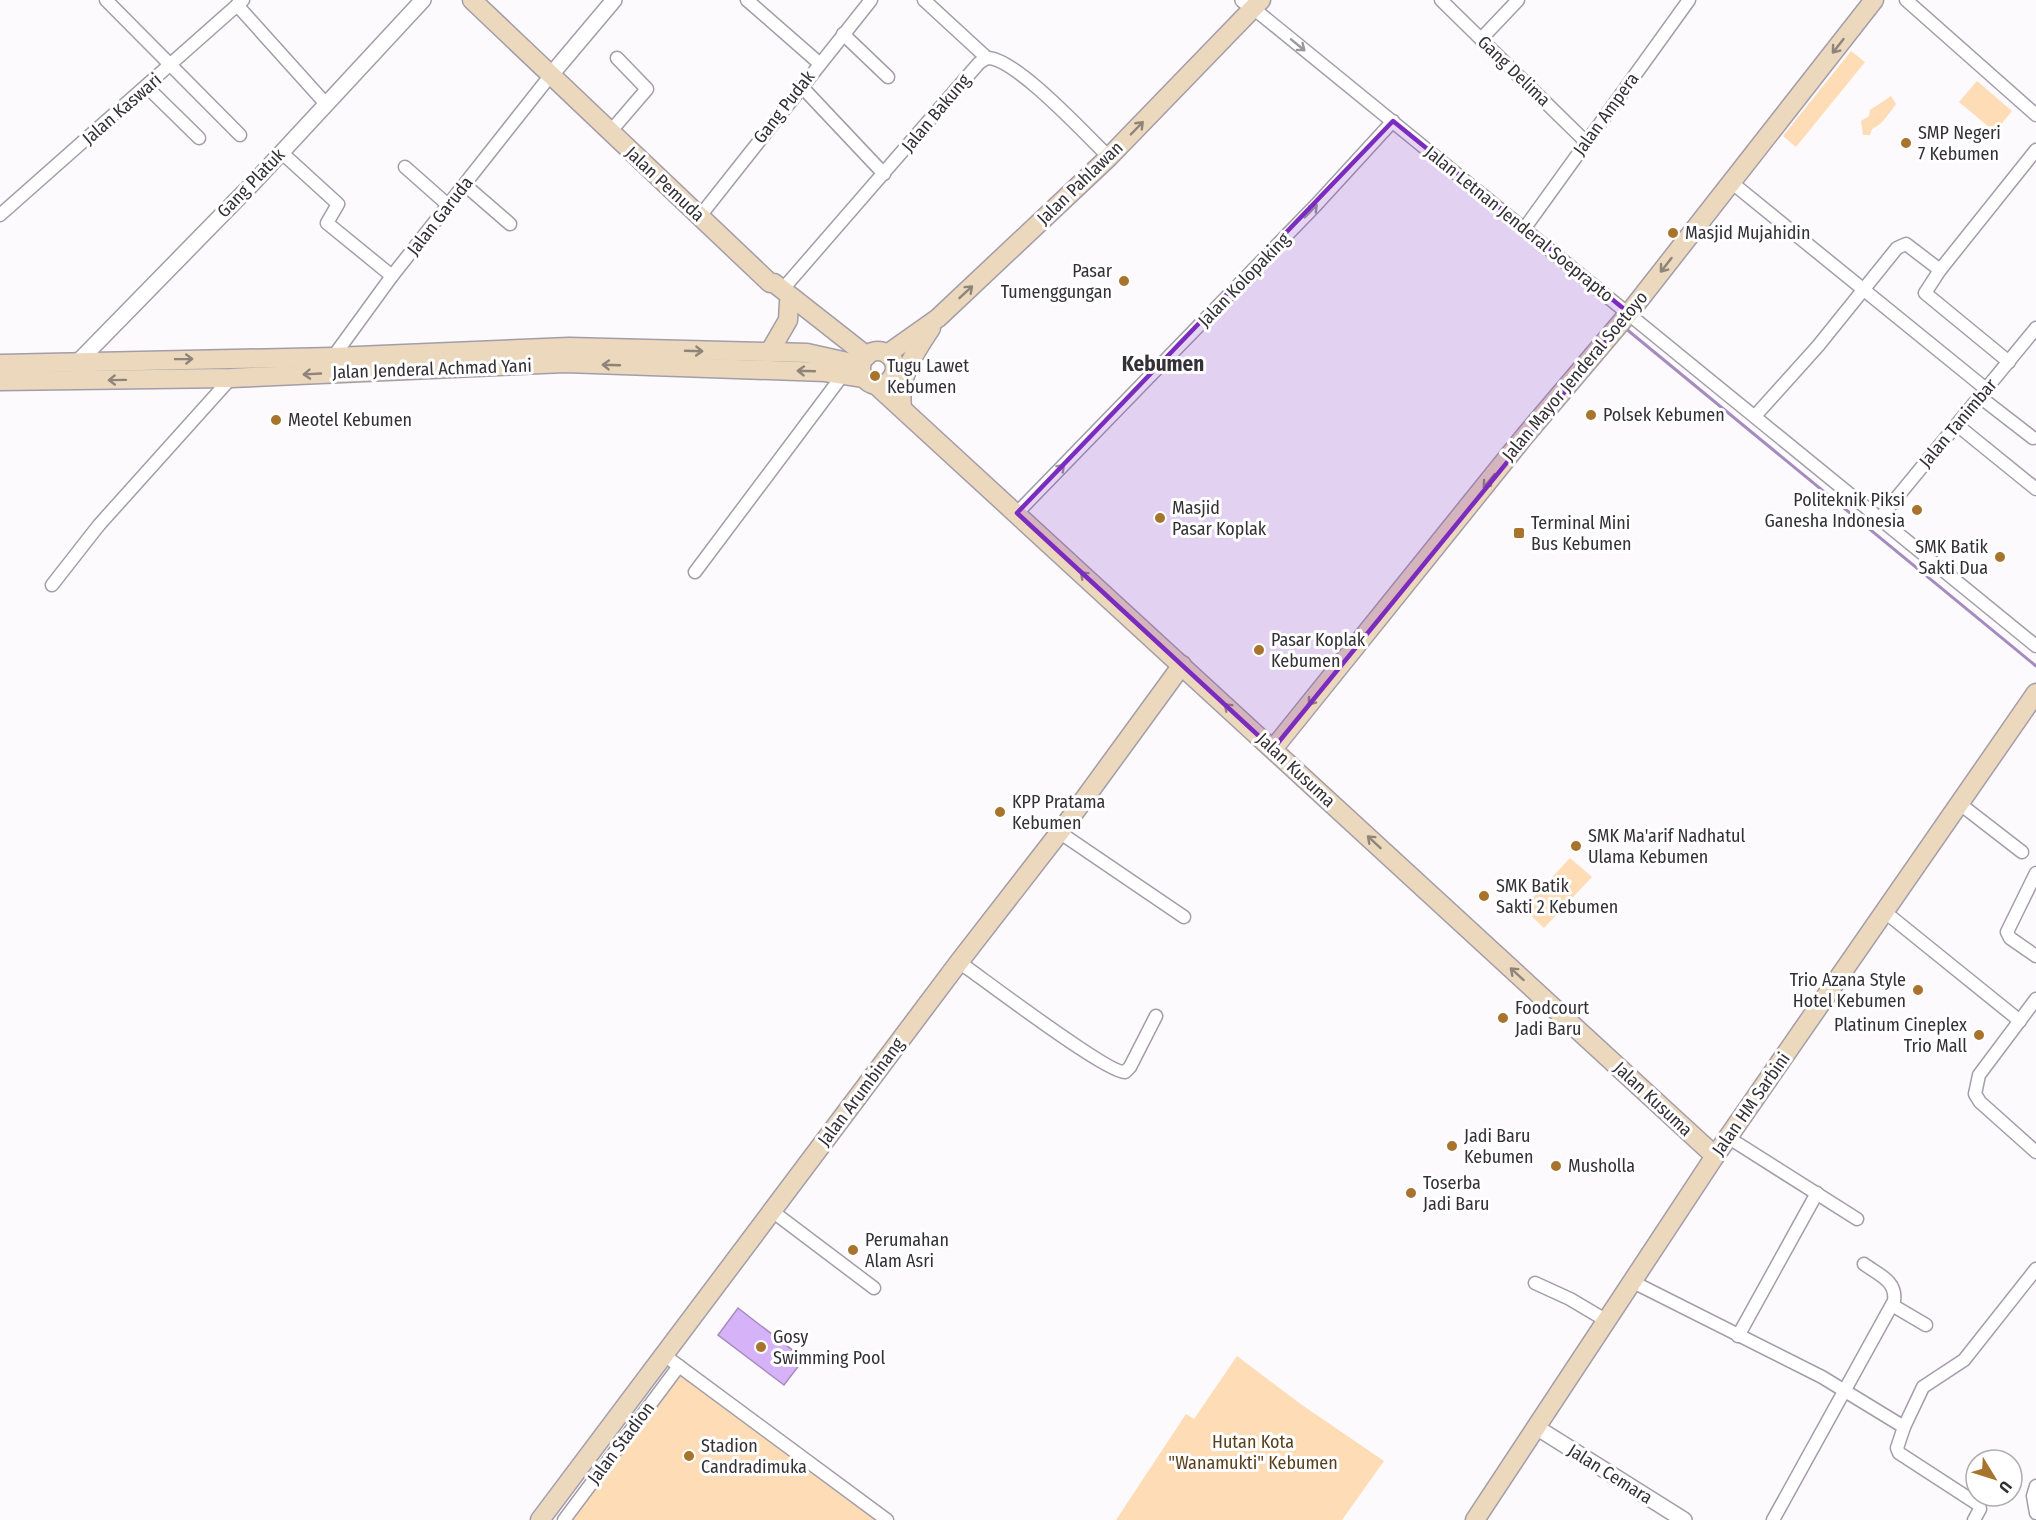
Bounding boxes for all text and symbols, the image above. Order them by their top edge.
street label: Gang Delima [1473,31,1555,111]
one-way arrow [1290,38,1306,51]
one-way arrow [1832,38,1845,54]
street label: Gang Pudak [749,66,820,148]
street label: Jalan Ampera [1569,68,1644,160]
street label: Jalan Kaswari [78,69,166,149]
street label: Jalan Bakung [897,69,975,156]
one-way arrow [1130,120,1144,135]
place label: SMP Negeri 7 Kebumen [1918,122,2001,165]
marker: SMP Negeri 7 Kebumen [1899,136,1913,150]
street label: Jalan Pahlawan [1033,137,1127,229]
street label: Jalan Letnan Jenderal Soeprapto [1420,141,1618,307]
street label: Jalan Pemuda [621,142,709,226]
street label: Gang Platuk [213,143,290,222]
street label: Jalan Garuda [402,172,478,260]
one-way arrow [1304,203,1318,218]
place label: Masjid Mujahidin [1685,222,1810,244]
marker: Masjid Mujahidin [1666,226,1680,240]
street label: Jalan Kolopaking [1193,228,1295,332]
one-way arrow [1659,257,1672,273]
place label: Pasar Tumenggungan [1001,260,1113,303]
marker: Pasar Tumenggungan [1117,274,1131,288]
one-way arrow [958,284,973,299]
street label: Jalan Mayor Jenderal Soetoyo [1497,287,1653,465]
one-way arrow [684,345,704,356]
district label: Kebumen [1122,351,1204,377]
one-way arrow [174,353,194,365]
street label: Jalan Jenderal Achmad Yani [332,355,532,383]
place label: Tugu Lawet Kebumen [887,355,969,398]
one-way arrow [602,359,622,371]
one-way arrow [797,366,817,377]
one-way arrow [302,368,322,379]
marker: Tugu Lawet Kebumen [868,369,882,383]
street label: Jalan Tanimbar [1914,373,2002,472]
one-way arrow [107,374,127,386]
place label: Polsek Kebumen [1603,404,1725,426]
marker: Polsek Kebumen [1584,408,1598,422]
place label: Meotel Kebumen [288,409,412,431]
marker: Meotel Kebumen [269,413,283,427]
one-way arrow [1051,464,1066,479]
one-way arrow [1482,473,1496,488]
place label: Politeknik Piksi Ganesha Indonesia [1765,489,1905,532]
place label: Masjid Pasar Koplak [1172,497,1267,540]
marker: Politeknik Piksi Ganesha Indonesia [1910,503,1924,517]
marker: Masjid Pasar Koplak [1153,511,1167,525]
place label: Terminal Mini Bus Kebumen [1531,512,1632,555]
marker: Terminal Mini Bus Kebumen [1512,526,1526,540]
place label: SMK Batik Sakti Dua [1915,536,1989,579]
marker: SMK Batik Sakti Dua [1993,550,2007,564]
one-way arrow [1080,571,1095,585]
place label: Pasar Koplak Kebumen [1271,629,1366,672]
marker: Pasar Koplak Kebumen [1252,643,1266,657]
one-way arrow [1307,690,1321,705]
one-way arrow [1223,703,1238,717]
street label: Jalan Kusuma [1252,728,1340,812]
place label: KPP Pratama Kebumen [1012,791,1106,834]
marker: KPP Pratama Kebumen [993,805,1007,819]
place label: SMK Ma'arif Nadhatul Ulama Kebumen [1588,825,1745,868]
one-way arrow [1367,835,1382,849]
marker: SMK Ma'arif Nadhatul Ulama Kebumen [1569,839,1583,853]
place label: SMK Batik Sakti 2 Kebumen [1496,875,1618,918]
marker: SMK Batik Sakti 2 Kebumen [1477,889,1491,903]
one-way arrow [1510,967,1525,981]
place label: Trio Azana Style Hotel Kebumen [1790,969,1906,1012]
marker: Trio Azana Style Hotel Kebumen [1911,983,1925,997]
place label: Foodcourt Jadi Baru [1515,997,1589,1040]
marker: Foodcourt Jadi Baru [1496,1011,1510,1025]
place label: Platinum Cineplex Trio Mall [1834,1014,1967,1057]
marker: Platinum Cineplex Trio Mall [1972,1028,1986,1042]
street label: Jalan Arumbinang [813,1033,909,1151]
street label: Jalan HM Sarbini [1707,1048,1795,1160]
street label: Jalan Kusuma [1609,1057,1697,1141]
place label: Jadi Baru Kebumen [1464,1125,1533,1168]
marker: Jadi Baru Kebumen [1445,1139,1459,1153]
place label: Musholla [1568,1155,1635,1177]
marker: Musholla [1549,1159,1563,1173]
place label: Toserba Jadi Baru [1423,1172,1490,1215]
marker: Toserba Jadi Baru [1404,1186,1418,1200]
place label: Perumahan Alam Asri [865,1229,949,1272]
marker: Perumahan Alam Asri [846,1243,860,1257]
place label: Gosy Swimming Pool [773,1326,885,1369]
marker: Gosy Swimming Pool [754,1340,768,1354]
street label: Jalan Stadion [583,1397,659,1489]
park label: Hutan Kota "Wanamukti" Kebumen [1168,1431,1338,1474]
place label: Stadion Candradimuka [701,1435,807,1478]
street label: Jalan Cemara [1564,1439,1657,1509]
north arrow [1964,1448,2024,1508]
marker: Stadion Candradimuka [682,1449,696,1463]
text: U [1995,1477,2016,1496]

